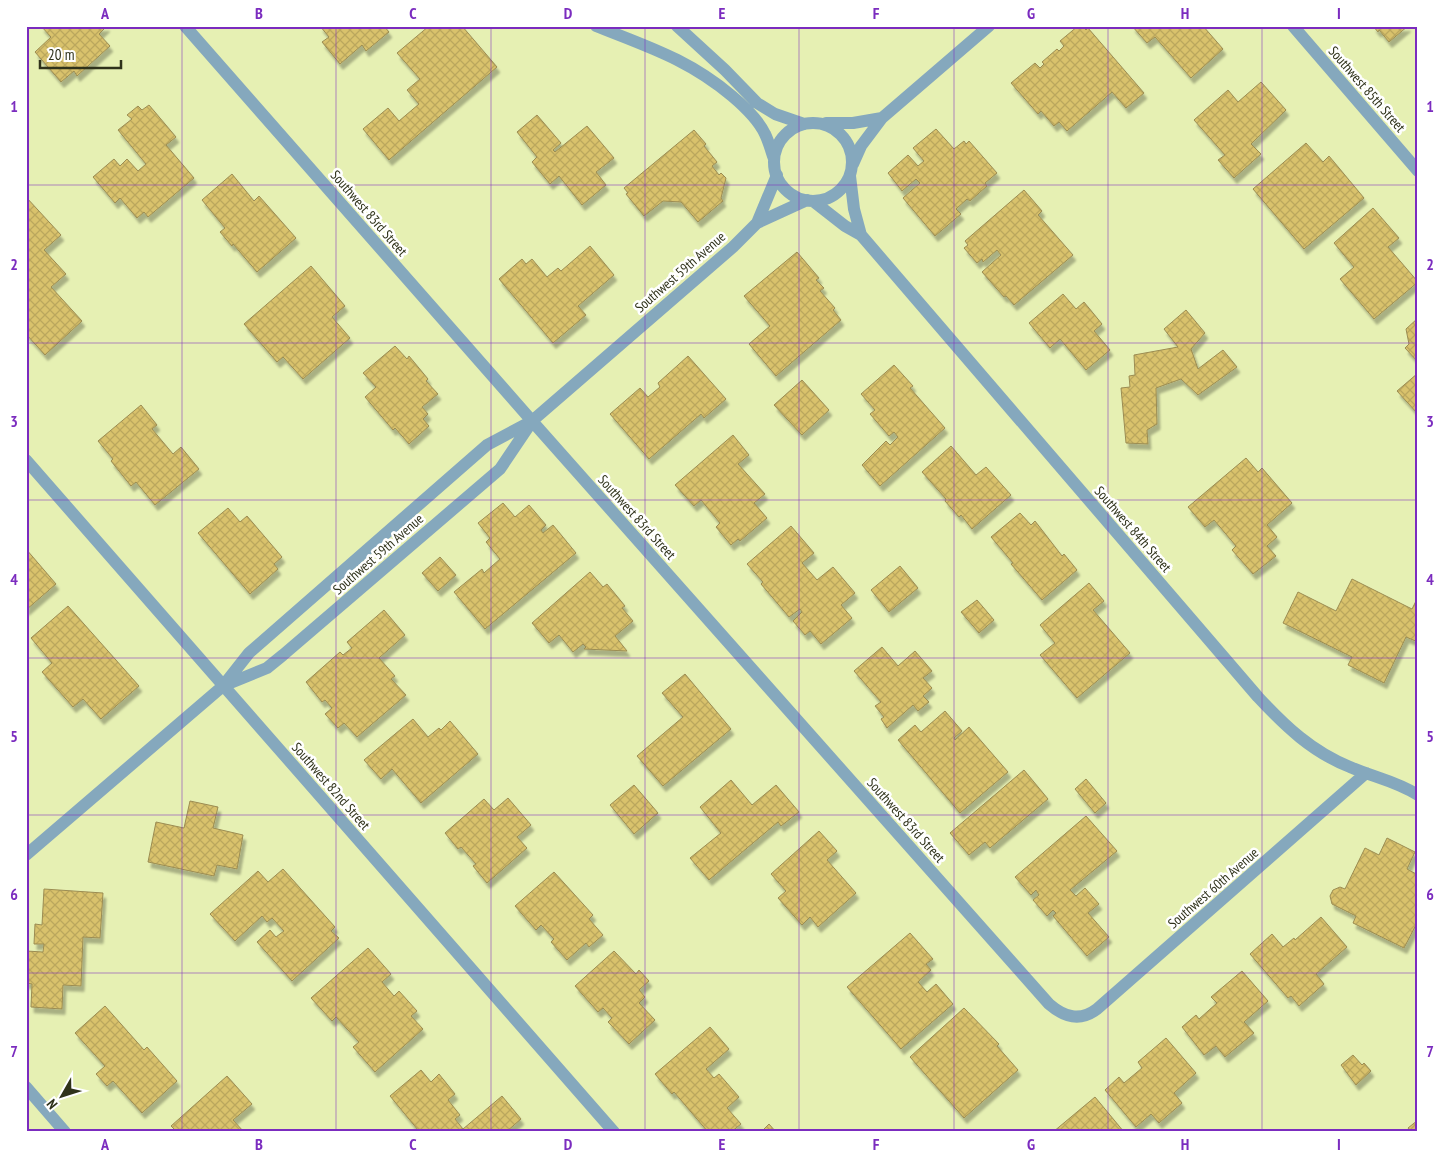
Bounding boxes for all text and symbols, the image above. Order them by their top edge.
text: A [100,3,110,23]
text: B [255,3,263,23]
text: C [409,3,417,23]
text: D [564,3,573,23]
text: E [719,3,726,23]
text: F [873,3,880,23]
text: G [1027,3,1035,23]
text: H [1181,3,1189,23]
text: I [1337,3,1341,23]
scale bar [40,38,121,70]
street label: Southwest 85th Street [1325,42,1409,136]
text: 20 m [48,45,74,64]
text: 1 [10,96,18,116]
text: 1 [1426,96,1434,116]
street label: Southwest 83rd Street [327,166,411,260]
street label: Southwest 59th Avenue [631,228,729,316]
text: 2 [10,254,18,274]
text: 2 [1426,254,1434,274]
text: 3 [10,411,18,431]
text: 3 [1426,411,1434,431]
street label: Southwest 83rd Street [594,471,680,563]
street label: Southwest 84th Street [1091,482,1175,576]
street label: Southwest 59th Avenue [329,510,427,598]
text: 4 [10,569,18,589]
text: 4 [1426,569,1434,589]
text: 5 [10,726,18,746]
text: 5 [1426,726,1434,746]
street label: Southwest 82nd Street [288,738,374,834]
street label: Southwest 83rd Street [863,774,949,866]
street label: Southwest 60th Avenue [1164,844,1262,932]
text: 6 [10,884,18,904]
text: 6 [1426,884,1434,904]
text: 7 [10,1041,18,1061]
text: 7 [1426,1041,1434,1061]
north arrow [38,1070,88,1120]
text: N [43,1096,61,1113]
text: A [100,1134,110,1154]
text: B [255,1134,263,1154]
text: C [409,1134,417,1154]
text: D [564,1134,573,1154]
text: E [719,1134,726,1154]
text: F [873,1134,880,1154]
text: G [1027,1134,1035,1154]
text: H [1181,1134,1189,1154]
text: I [1337,1134,1341,1154]

